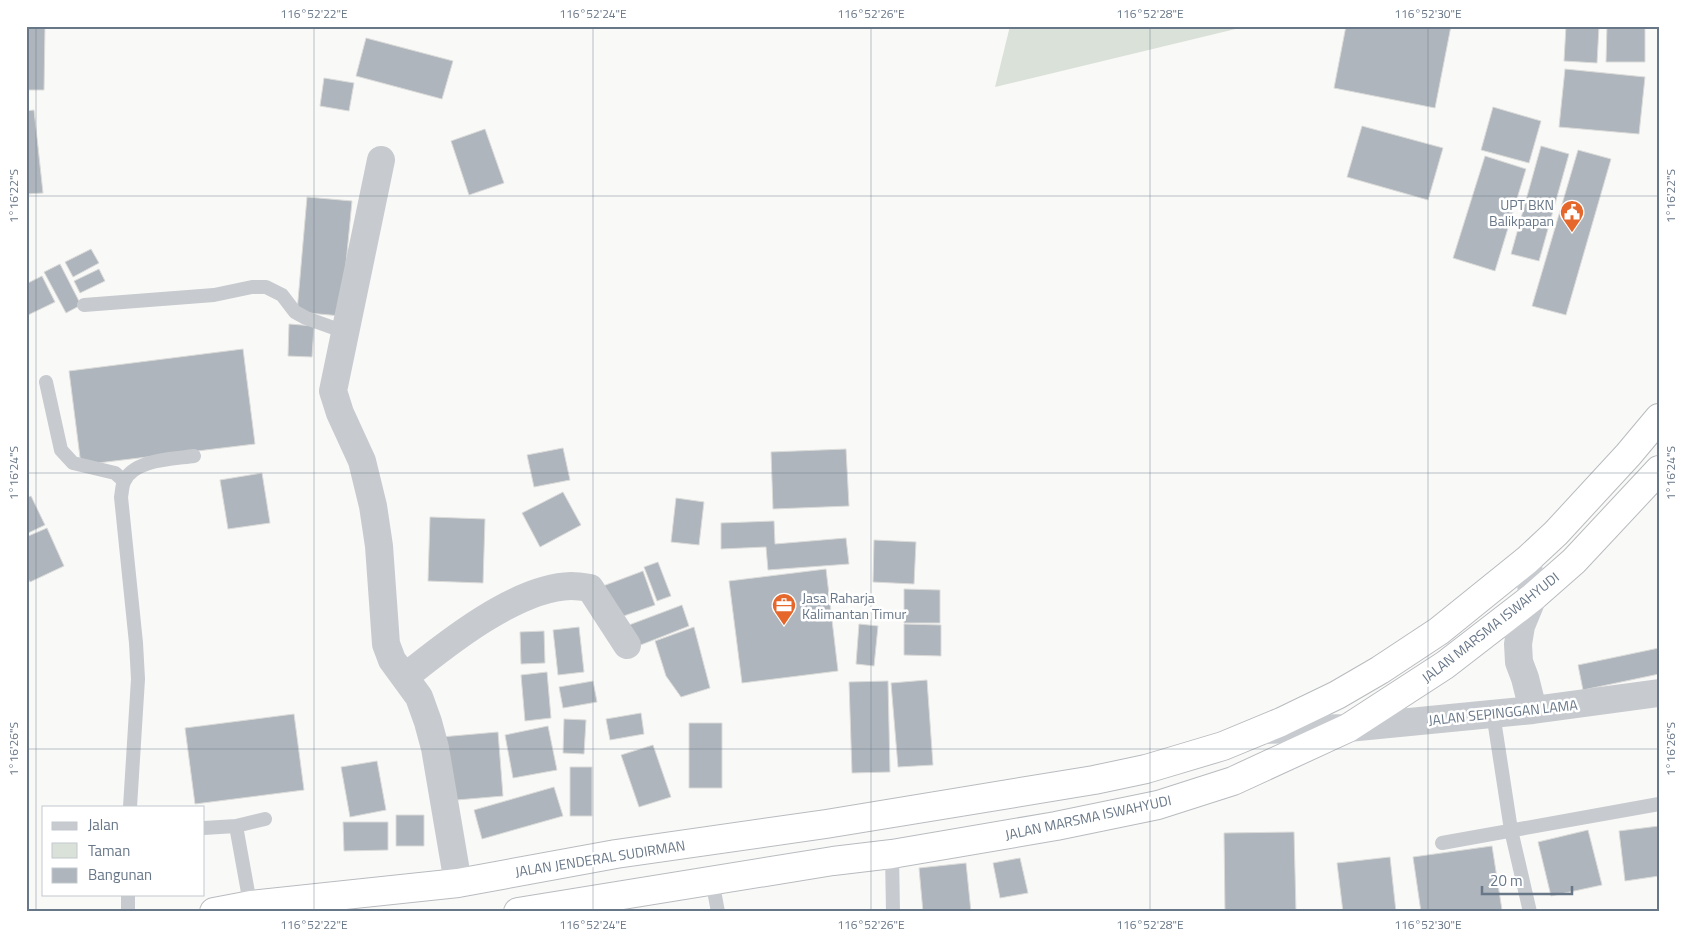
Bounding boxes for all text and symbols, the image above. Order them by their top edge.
text: 116°52'22"E [280,4,348,23]
text: 116°52'24"E [559,4,627,23]
text: 116°52'26"E [837,4,905,23]
text: 116°52'28"E [1116,4,1184,23]
text: 116°52'30"E [1394,4,1462,23]
text: 1°16'22"S [4,169,23,223]
text: 1°16'22"S [1661,169,1680,223]
place label: UPT BKN Balikpapan [1489,194,1554,231]
public building icon: UPT BKN Balikpapan [1559,199,1585,233]
text: 1°16'24"S [4,446,23,500]
text: 1°16'24"S [1661,446,1680,500]
street label: JALAN MARSMA ISWAHYUDI [1417,567,1563,687]
place label: Jasa Raharja Kalimantan Timur [802,587,907,624]
office icon: Jasa Raharja Kalimantan Timur [771,592,797,626]
street label: JALAN SEPINGGAN LAMA [1427,694,1579,730]
text: 1°16'26"S [4,722,23,776]
text: 1°16'26"S [1661,722,1680,776]
street label: JALAN MARSMA ISWAHYUDI [1003,789,1173,845]
legend [42,806,205,896]
text: Jalan [88,813,119,836]
street label: JALAN JENDERAL SUDIRMAN [513,834,687,882]
text: Taman [88,839,130,862]
text: Bangunan [88,863,152,886]
scale bar [1482,863,1572,895]
text: 20 m [1490,869,1523,892]
text: 116°52'22"E [280,915,348,934]
text: 116°52'24"E [559,915,627,934]
text: 116°52'26"E [837,915,905,934]
text: 116°52'28"E [1116,915,1184,934]
text: 116°52'30"E [1394,915,1462,934]

